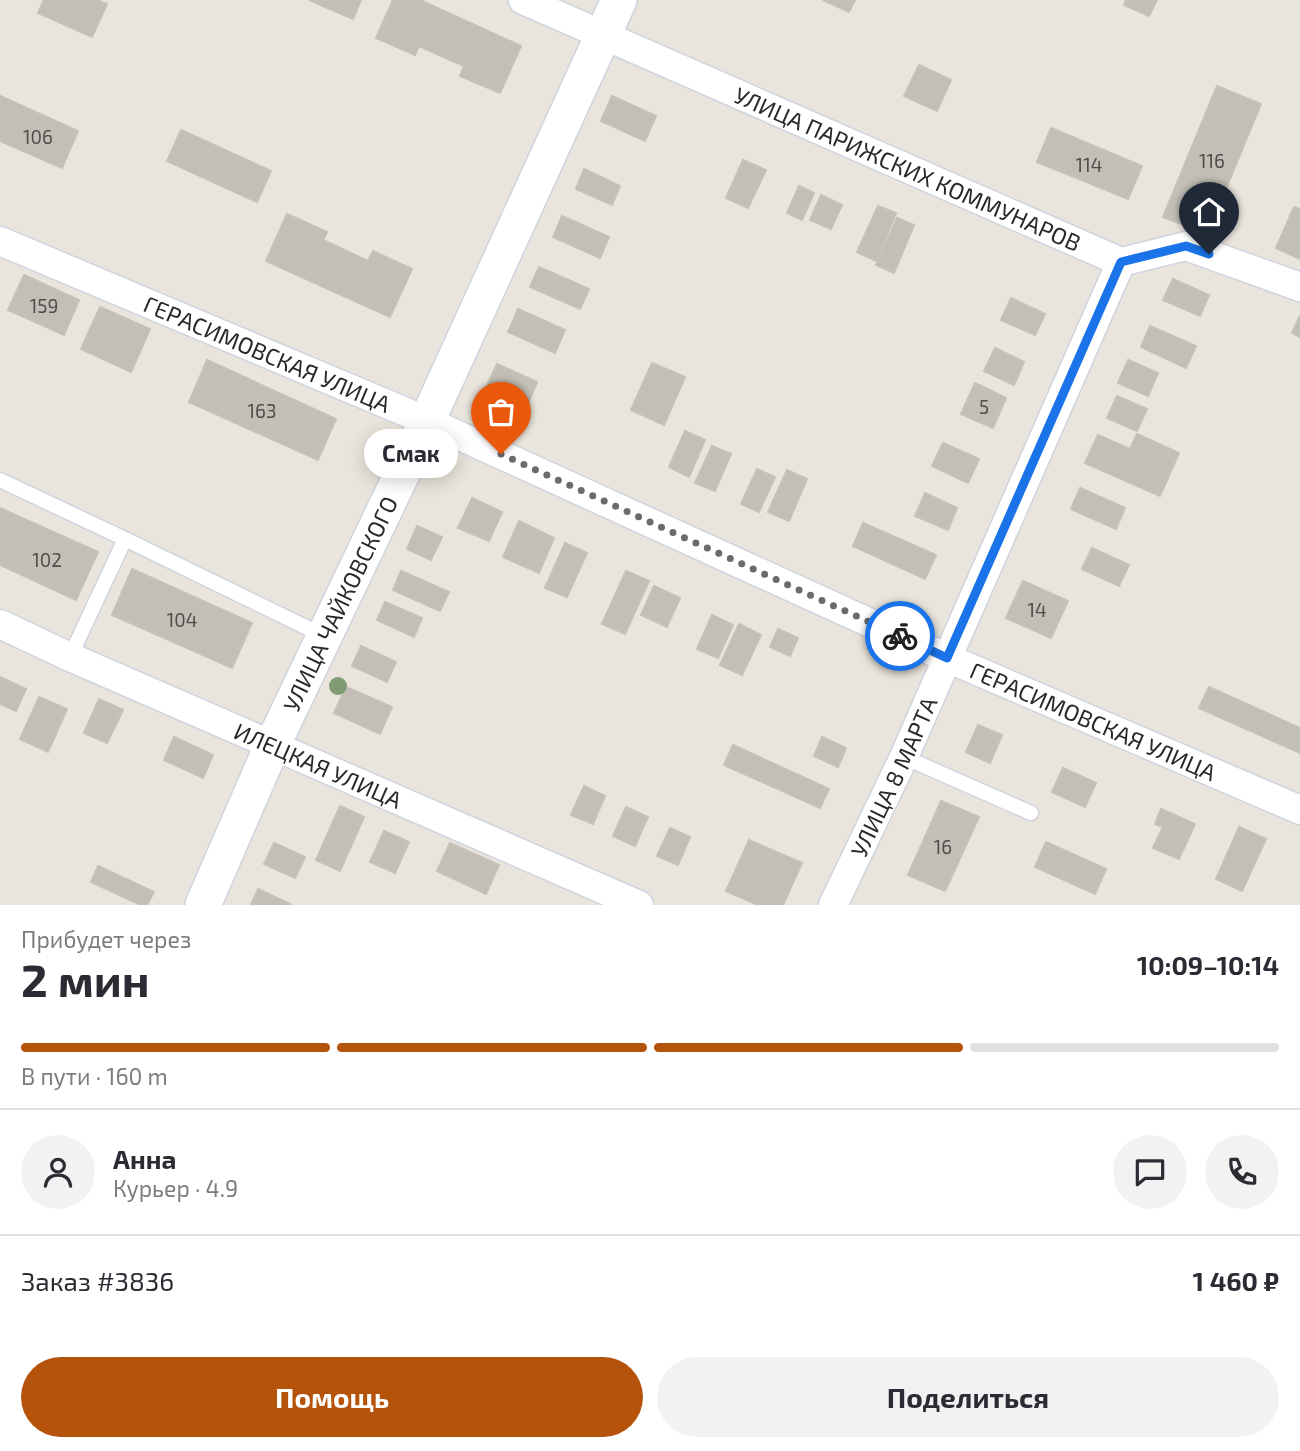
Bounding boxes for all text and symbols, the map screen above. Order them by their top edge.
street label: УЛИЦА ПАРИЖСКИХ КОММУНАРОВ [730,80,1085,257]
house number: 106 [23,125,53,148]
house number: 116 [1199,149,1225,172]
house number: 114 [1076,153,1102,176]
pin [1179,182,1239,254]
icon: home [1190,193,1228,231]
street label: ГЕРАСИМОВСКАЯ УЛИЦА [140,289,395,418]
house number: 159 [30,294,58,317]
pin [471,382,531,454]
icon: bag [482,393,520,431]
house number: 5 [979,395,989,418]
house number: 163 [248,399,277,422]
callout: Смак [364,430,459,478]
text: Смак [382,439,440,467]
street label: УЛИЦА ЧАЙКОВСКОГО [277,492,403,716]
house number: 102 [32,548,62,571]
house number: 14 [1027,598,1047,621]
courier [865,601,935,671]
house number: 104 [167,608,197,631]
icon: bike [881,617,919,655]
street label: ГЕРАСИМОВСКАЯ УЛИЦА [966,656,1221,786]
street label: УЛИЦА 8 МАРТА [844,692,943,861]
street label: ИЛЕЦКАЯ УЛИЦА [230,716,407,814]
house number: 16 [934,835,952,858]
text: Прибудет через [21,925,191,953]
text: 10:09–10:14 [1137,949,1279,980]
text: 2 мин [21,951,150,1006]
text: В пути · 160 m [21,1062,168,1090]
button: person [21,1135,95,1209]
button: chat [1113,1135,1187,1209]
button: phone [1205,1135,1279,1209]
text: Анна [113,1143,176,1174]
text: Курьер · 4.9 [113,1174,238,1202]
text: Заказ #3836 [21,1265,174,1296]
text: 1 460 ₽ [1193,1265,1279,1296]
button: Помощь [21,1357,643,1437]
button: Поделиться [657,1357,1279,1437]

